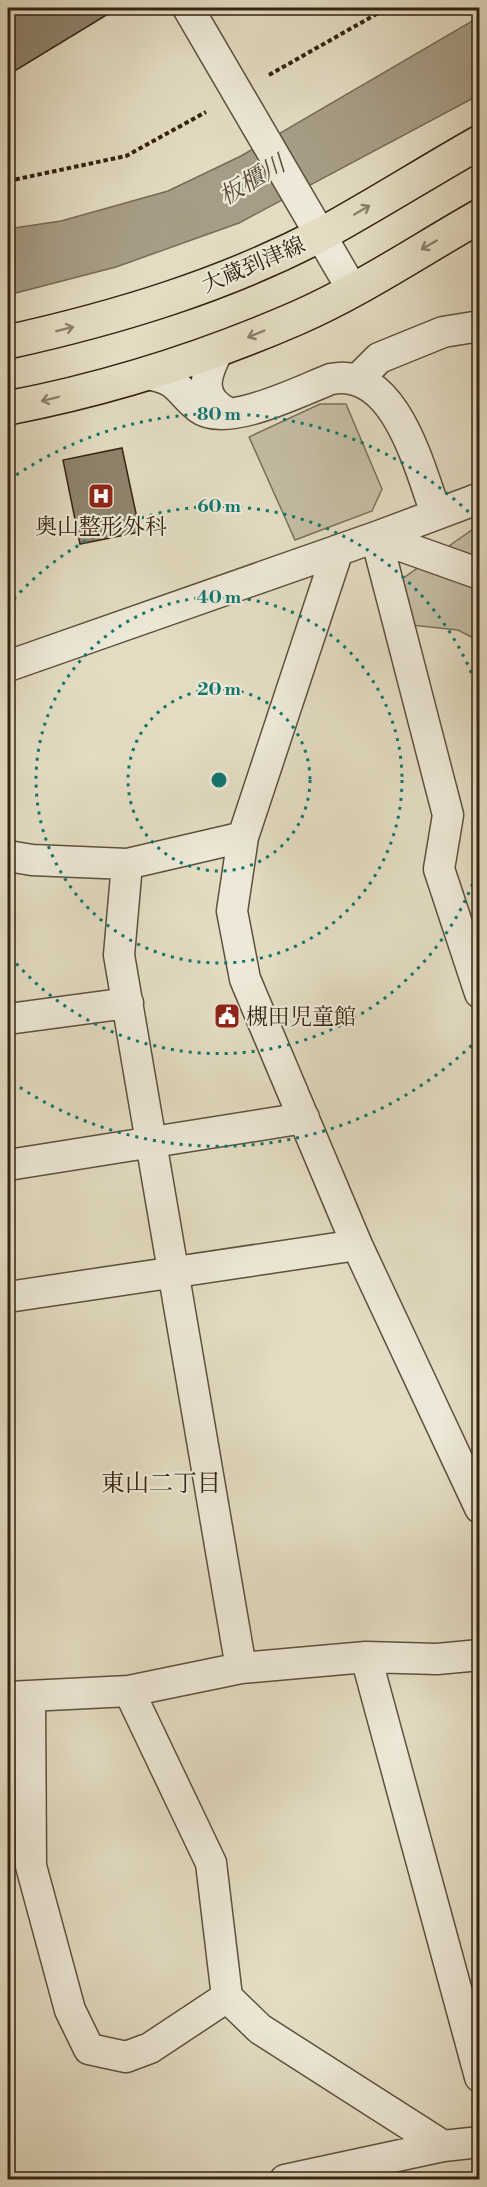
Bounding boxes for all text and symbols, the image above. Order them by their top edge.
water label: 板櫃川 [214,148,294,212]
one-way arrow [353,204,370,216]
street label: 大蔵到津線 [198,231,309,299]
one-way arrow [421,239,438,251]
one-way arrow [55,322,74,334]
one-way arrow [247,329,266,340]
one-way arrow [41,394,60,405]
text: 80 m [197,403,242,426]
hospital icon: 奥山整形外科 [86,481,116,511]
text: 60 m [197,495,241,518]
place label: 奥山整形外科 [35,514,167,541]
text: 40 m [197,586,242,609]
text: 20 m [197,678,241,701]
centre of rings [209,770,229,790]
public building icon: 槻田児童館 [212,1001,242,1031]
place label: 槻田児童館 [246,1004,356,1031]
district label: 東山二丁目 [101,1469,221,1499]

